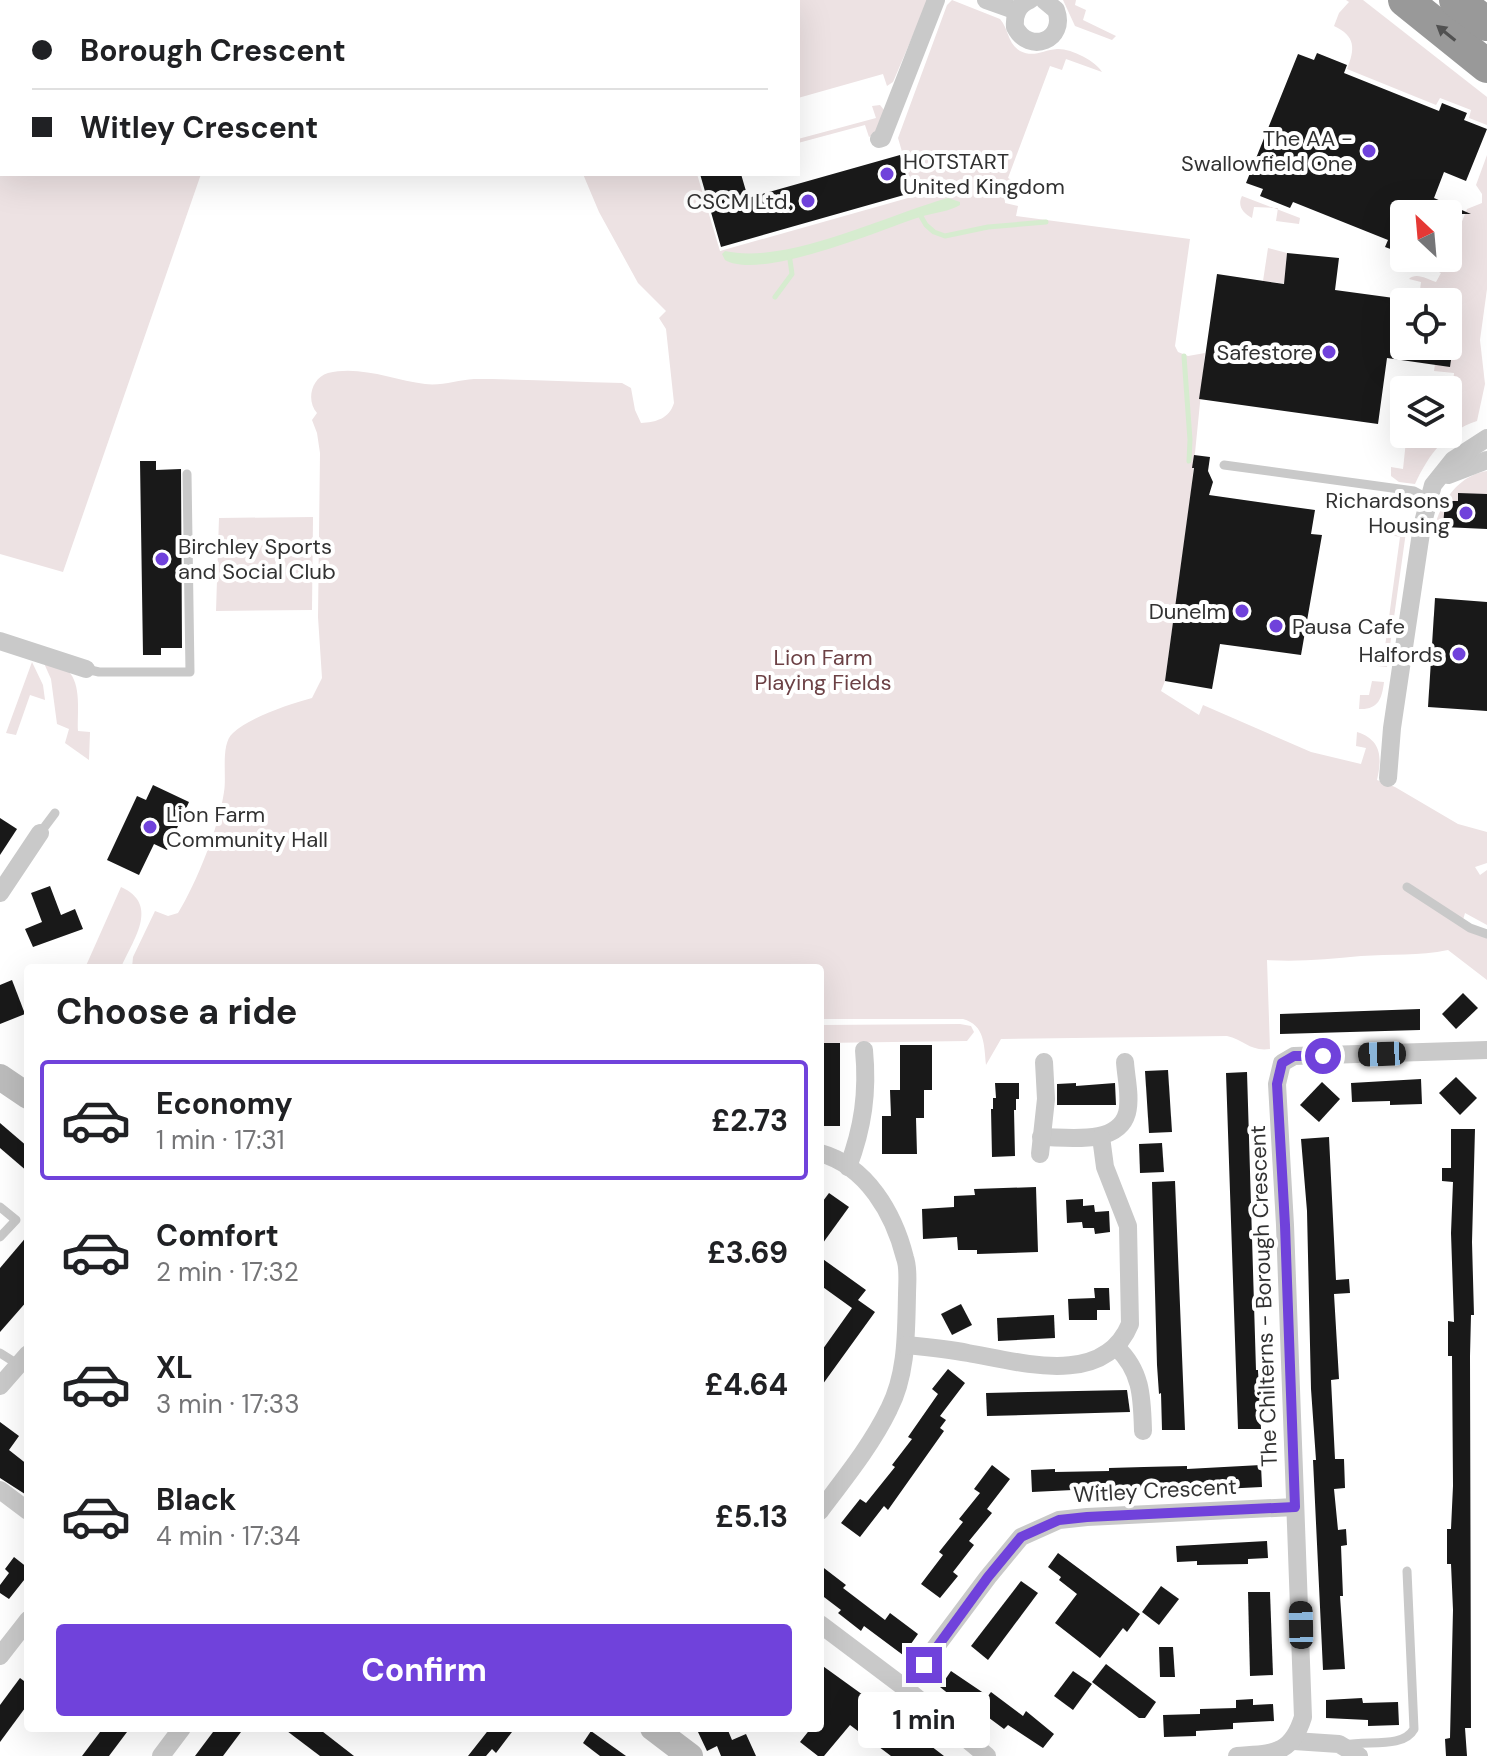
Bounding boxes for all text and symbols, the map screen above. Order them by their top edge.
one-way arrow [1436,25,1456,42]
text: Borough Crescent [80,31,346,70]
text: Witley Crescent [80,108,318,147]
place label: The AA - Swallowfield One [1181,124,1353,178]
marker: The AA - Swallowfield One [1360,142,1378,160]
place label: HOTSTART United Kingdom [903,147,1065,201]
marker: HOTSTART United Kingdom [878,165,896,183]
place label: CSCM Ltd. [686,187,792,216]
marker: CSCM Ltd. [799,192,817,210]
north arrow [1390,200,1462,272]
map controls [1390,200,1462,448]
button: locate [1390,288,1462,360]
place label: Safestore [1217,338,1313,367]
marker: Safestore [1320,343,1338,361]
button: layers [1390,376,1462,448]
place label: Richardsons Housing [1325,486,1450,540]
marker: Richardsons Housing [1457,504,1475,522]
place label: Birchley Sports and Social Club [178,532,336,586]
marker: Birchley Sports and Social Club [153,550,171,568]
place label: Dunelm [1149,597,1226,626]
marker: Dunelm [1233,602,1251,620]
place label: Pausa Cafe [1292,612,1405,641]
marker: Pausa Cafe [1267,617,1285,635]
place label: Halfords [1358,640,1443,669]
park label: Lion Farm Playing Fields [755,643,891,697]
marker: Halfords [1450,645,1468,663]
place label: Lion Farm Community Hall [166,800,328,854]
marker: Lion Farm Community Hall [141,818,159,836]
text: Choose a ride [56,988,297,1035]
route start [1305,1038,1341,1074]
car [1358,1041,1406,1067]
icon: car [60,1084,132,1156]
text: Economy [156,1084,293,1123]
text: £2.73 [711,1101,788,1140]
text: 1 min · 17:31 [156,1123,285,1157]
street label: The Chilterns - Borough Crescent [1243,1125,1284,1467]
icon: car [60,1216,132,1288]
text: Comfort [156,1216,279,1255]
text: £3.69 [707,1233,788,1272]
text: 2 min · 17:32 [156,1255,299,1289]
icon: car [60,1348,132,1420]
text: XL [156,1348,193,1387]
text: £4.64 [705,1365,788,1404]
text: 3 min · 17:33 [156,1387,300,1421]
street label: Witley Crescent [1073,1472,1237,1509]
icon: car [60,1480,132,1552]
text: Black [156,1480,236,1519]
text: £5.13 [715,1497,788,1536]
text: 4 min · 17:34 [156,1519,300,1553]
car [1289,1601,1313,1649]
button: Confirm [56,1624,792,1716]
route end [906,1647,942,1683]
callout: 1 min [858,1693,990,1749]
text: 1 min [892,1703,956,1737]

